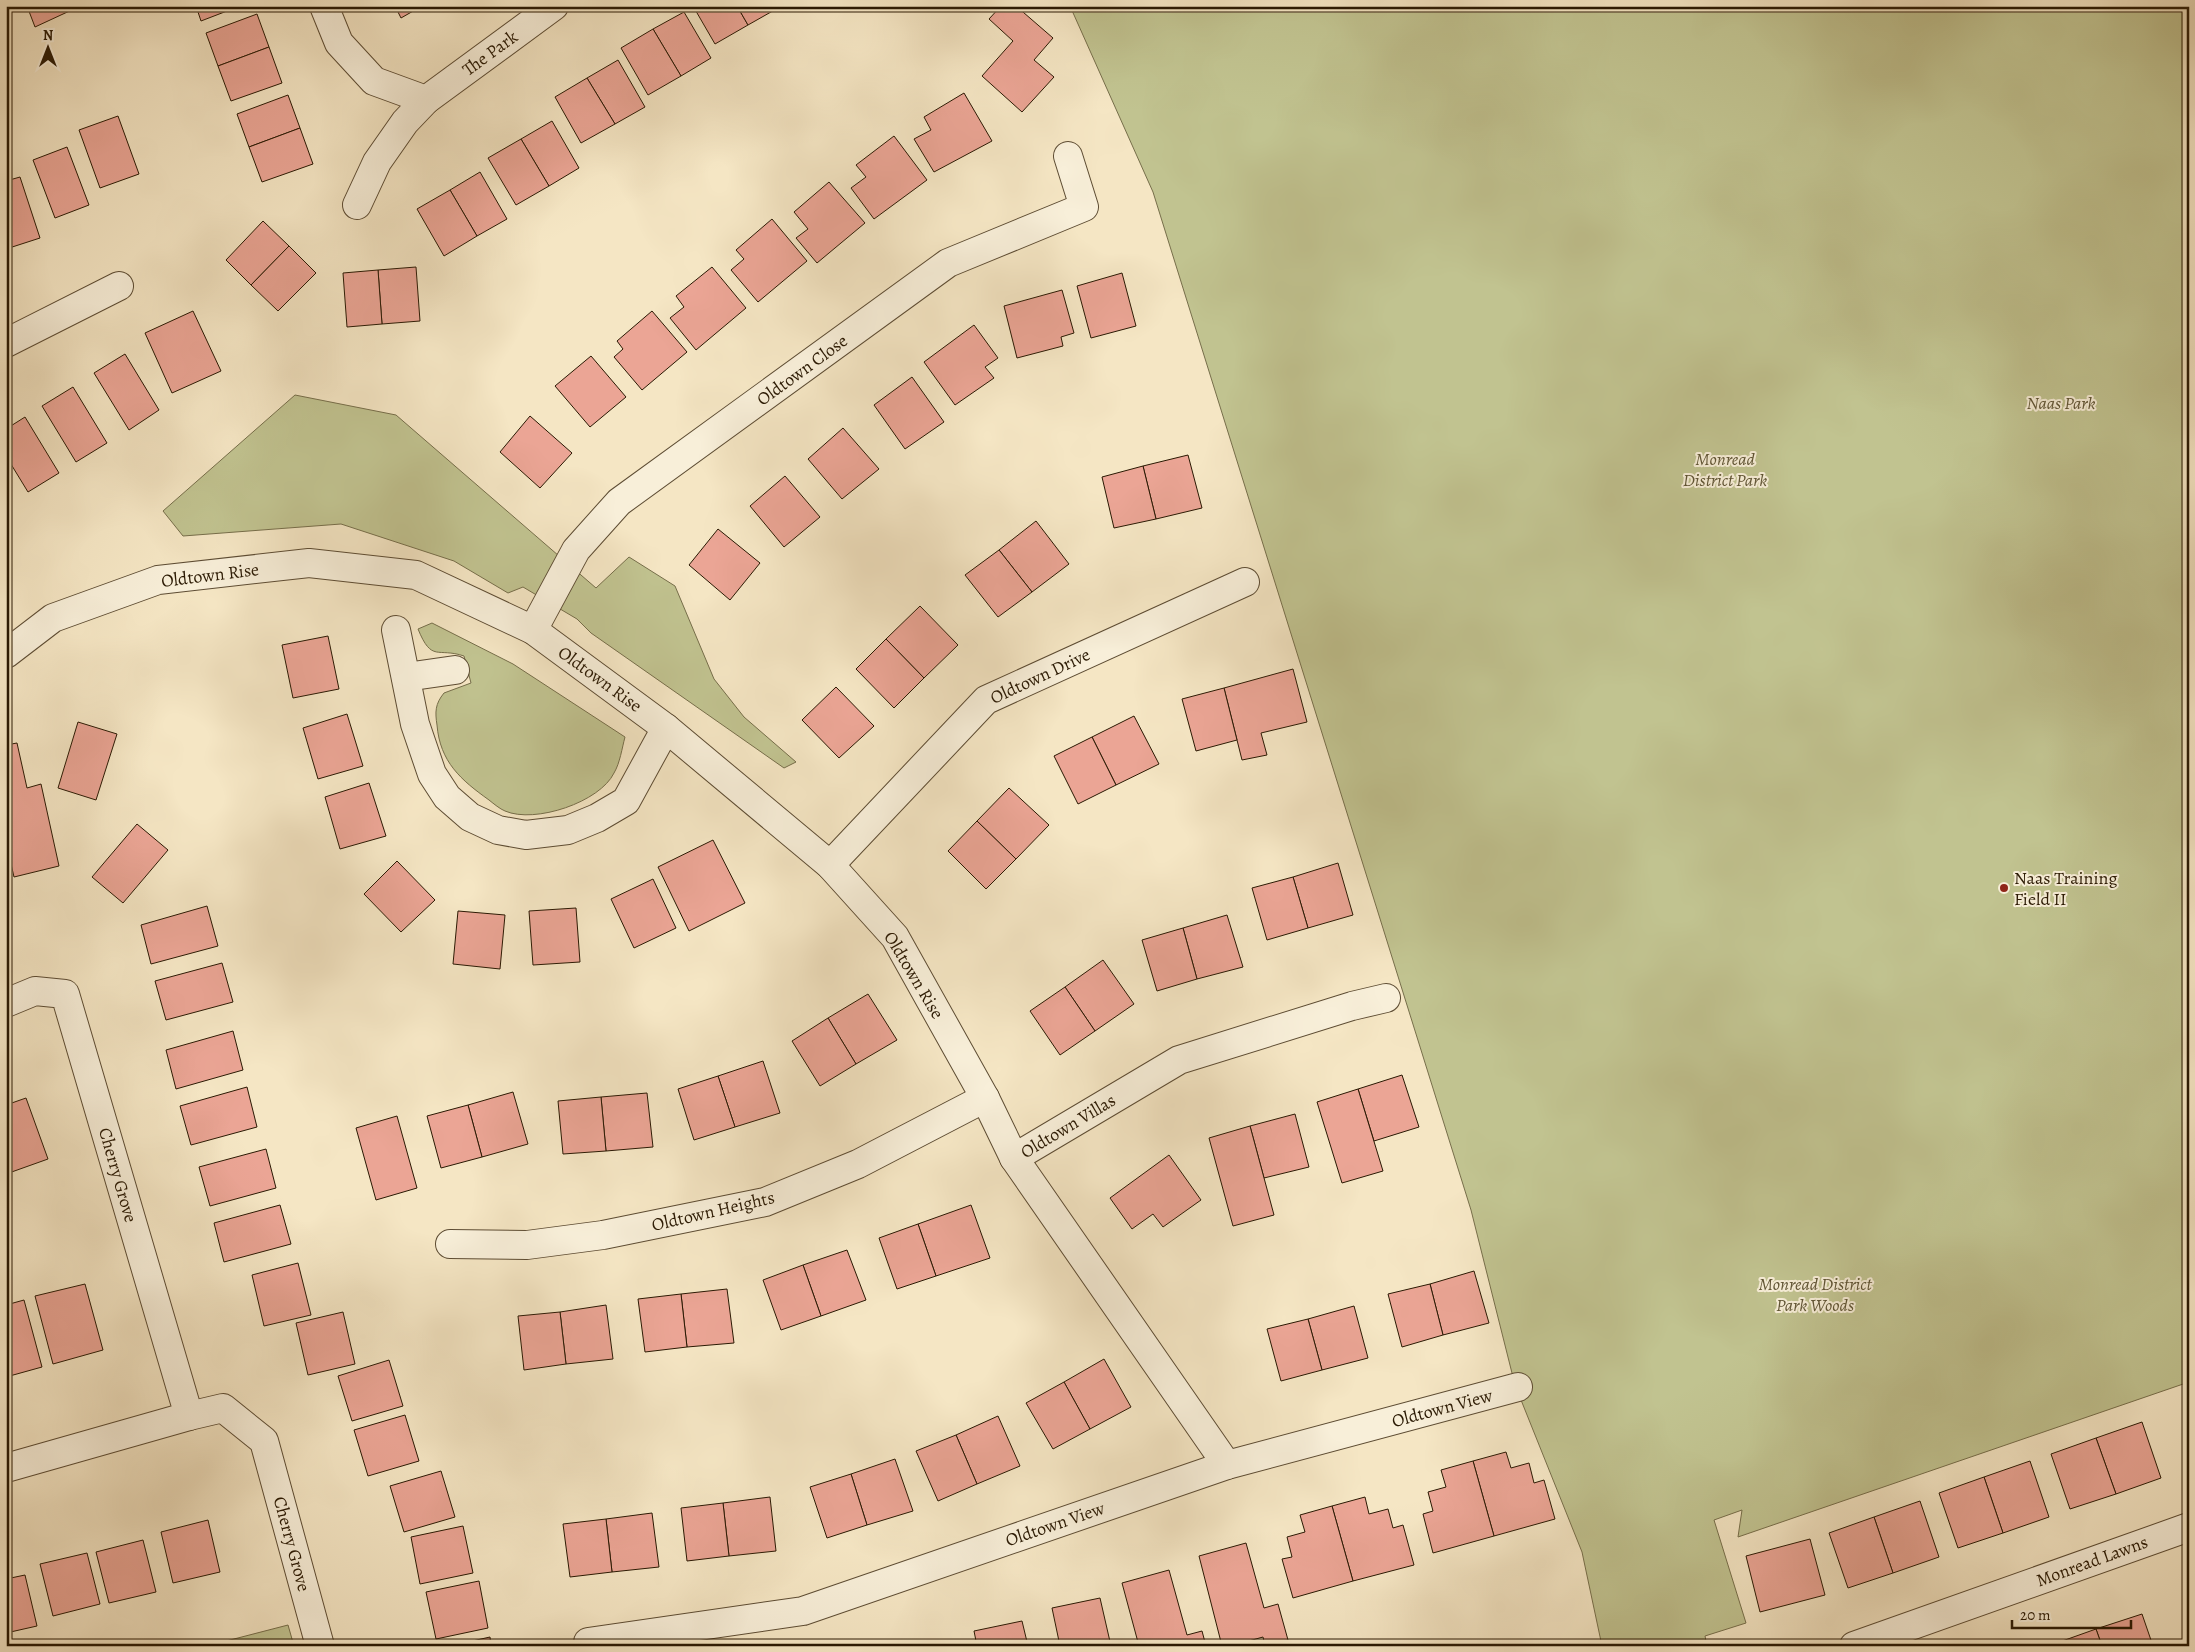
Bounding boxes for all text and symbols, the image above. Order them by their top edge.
north arrow [22,22,72,72]
street label: The Park [457,25,523,81]
text: N [43,26,53,45]
street label: Oldtown Close [752,329,852,411]
park label: Naas Park [2026,391,2096,415]
park label: Monread District Park [1683,447,1767,492]
street label: Oldtown Rise [160,557,260,593]
street label: Oldtown Rise [553,640,647,718]
street label: Oldtown Drive [986,642,1094,710]
place label: Naas Training Field II [2014,866,2117,911]
marker: Naas Training Field II [1998,882,2010,894]
street label: Oldtown Rise [878,927,950,1023]
street label: Oldtown Villas [1016,1088,1120,1164]
street label: Cherry Grove [93,1125,143,1225]
street label: Oldtown Heights [649,1185,777,1237]
park label: Monread District Park Woods [1758,1272,1872,1317]
street label: Oldtown View [1389,1383,1495,1433]
street label: Cherry Grove [268,1494,316,1594]
street label: Oldtown View [1002,1496,1108,1552]
street label: Monread Lawns [2033,1530,2151,1592]
scale bar [2012,1597,2131,1629]
text: 20 m [2020,1605,2051,1625]

